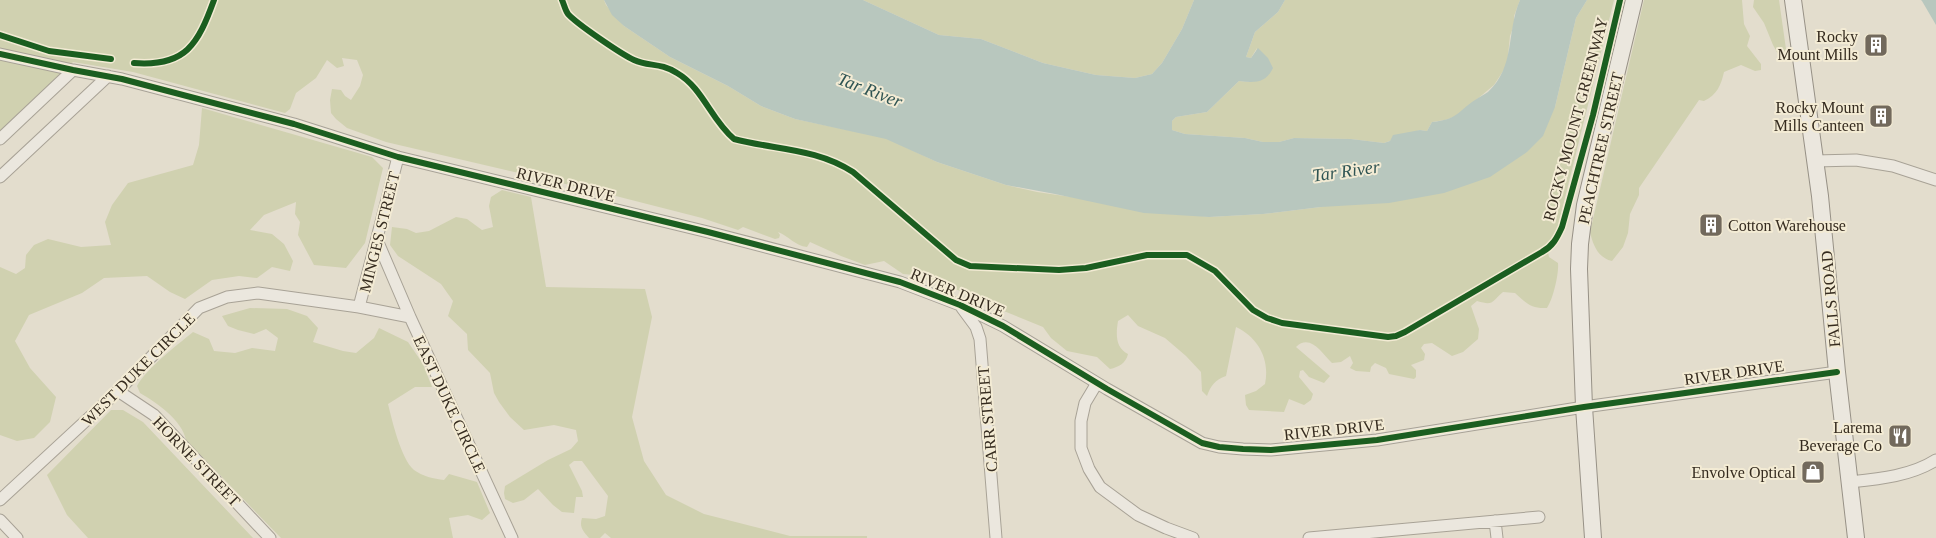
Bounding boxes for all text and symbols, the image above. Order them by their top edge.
street label: ROCKY MOUNT GREENWAY [1540,15,1611,223]
place label: Rocky Mount Mills [1778,28,1858,63]
building icon: Rocky Mount Mills [1863,32,1889,58]
water label: Tar River [835,69,906,112]
street label: PEACHTREE STREET [1575,70,1626,226]
place label: Rocky Mount Mills Canteen [1774,99,1865,134]
building icon: Rocky Mount Mills Canteen [1868,103,1894,129]
water label: Tar River [1311,156,1382,186]
street label: RIVER DRIVE [515,164,617,205]
street label: MINGES STREET [356,170,403,294]
building icon: Cotton Warehouse [1698,212,1724,238]
place label: Cotton Warehouse [1728,217,1846,234]
street label: FALLS ROAD [1818,250,1843,348]
street label: RIVER DRIVE [908,265,1008,320]
street label: WEST DUKE CIRCLE [78,309,198,429]
street label: EAST DUKE CIRCLE [410,333,489,475]
street label: RIVER DRIVE [1683,357,1785,388]
street label: CARR STREET [974,365,1001,473]
street label: HORNE STREET [150,413,244,510]
street label: RIVER DRIVE [1283,416,1385,443]
place label: Larema Beverage Co [1799,419,1882,455]
restaurant icon: Larema Beverage Co [1887,423,1913,449]
shop icon: Envolve Optical [1800,459,1826,485]
place label: Envolve Optical [1692,464,1797,482]

